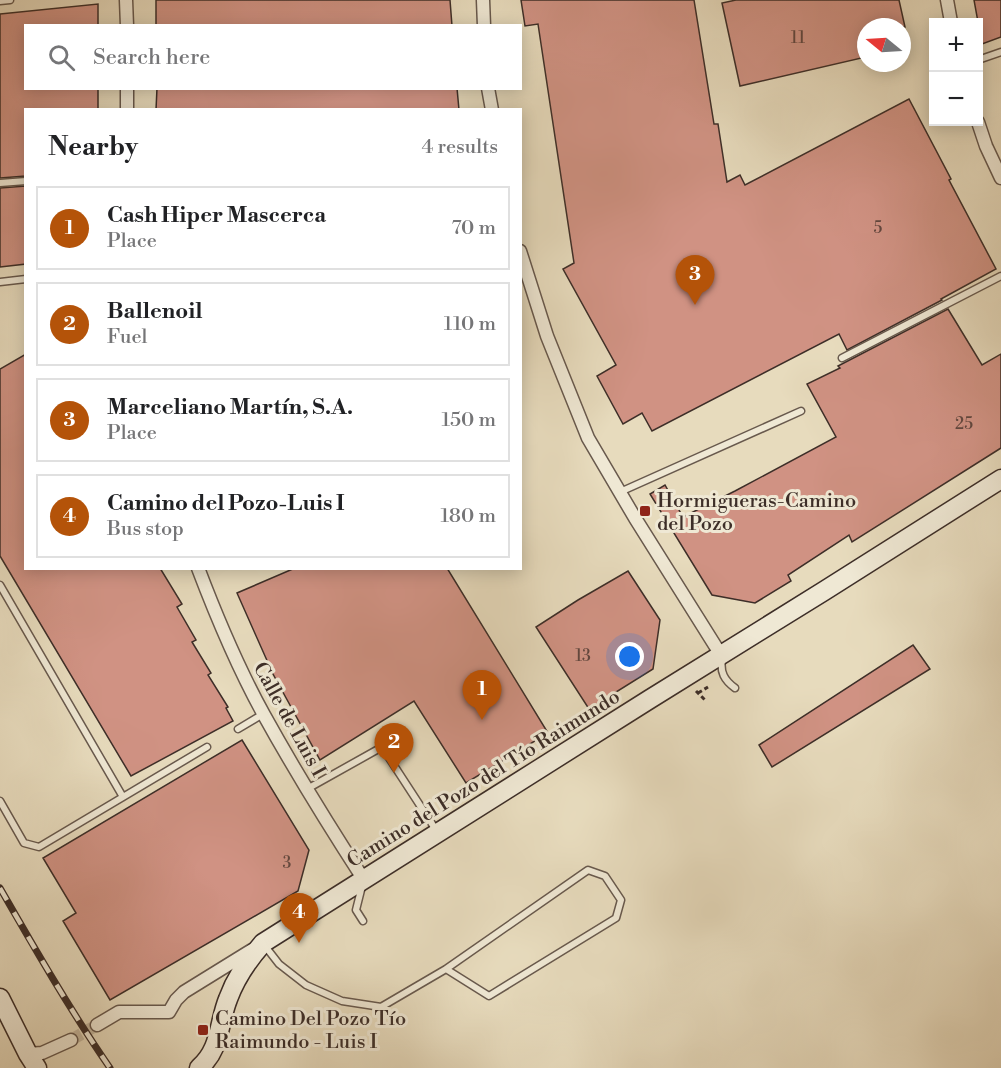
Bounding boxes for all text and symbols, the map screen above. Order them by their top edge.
north arrow [857,18,911,72]
map controls [929,18,983,126]
button: + [929,18,983,72]
search box [24,24,522,90]
house number: 11 [791,28,805,48]
icon: search [45,41,78,74]
text: Search here [93,44,210,71]
button: − [929,72,983,126]
text: Nearby [48,131,138,163]
text: 4 results [421,135,498,160]
text: Cash Hiper Mascerca [107,202,326,229]
text: 1 [65,216,74,241]
text: 70 m [452,216,496,241]
house number: 5 [874,218,883,238]
text: Place [107,229,157,254]
pin: 3 [676,256,714,305]
text: Ballenoil [107,298,202,325]
text: 2 [63,312,76,337]
text: 110 m [444,312,496,337]
text: Fuel [107,325,147,350]
text: Marceliano Martín, S.A. [107,394,353,421]
text: 3 [63,408,76,433]
text: 150 m [441,408,496,433]
house number: 25 [955,414,973,434]
text: Place [107,421,157,446]
place label: Hormigueras-Camino del Pozo [657,489,856,537]
text: Camino del Pozo-Luis I [107,490,344,517]
text: 4 [63,504,76,529]
text: 180 m [441,504,496,529]
marker: Hormigueras-Camino del Pozo [638,504,652,518]
text: Bus stop [107,517,184,542]
your location [615,642,644,671]
house number: 13 [575,646,591,666]
street label: Calle de Luis I [247,658,331,782]
pin: 1 [462,670,502,720]
street label: Camino del Pozo del Tío Raimundo [343,685,625,874]
pin: 2 [374,724,414,773]
house number: 3 [283,853,292,873]
pin: 4 [280,894,318,943]
place label: Camino Del Pozo Tío Raimundo - Luis I [215,1007,406,1055]
marker: Camino Del Pozo Tío Raimundo - Luis I [196,1023,210,1037]

